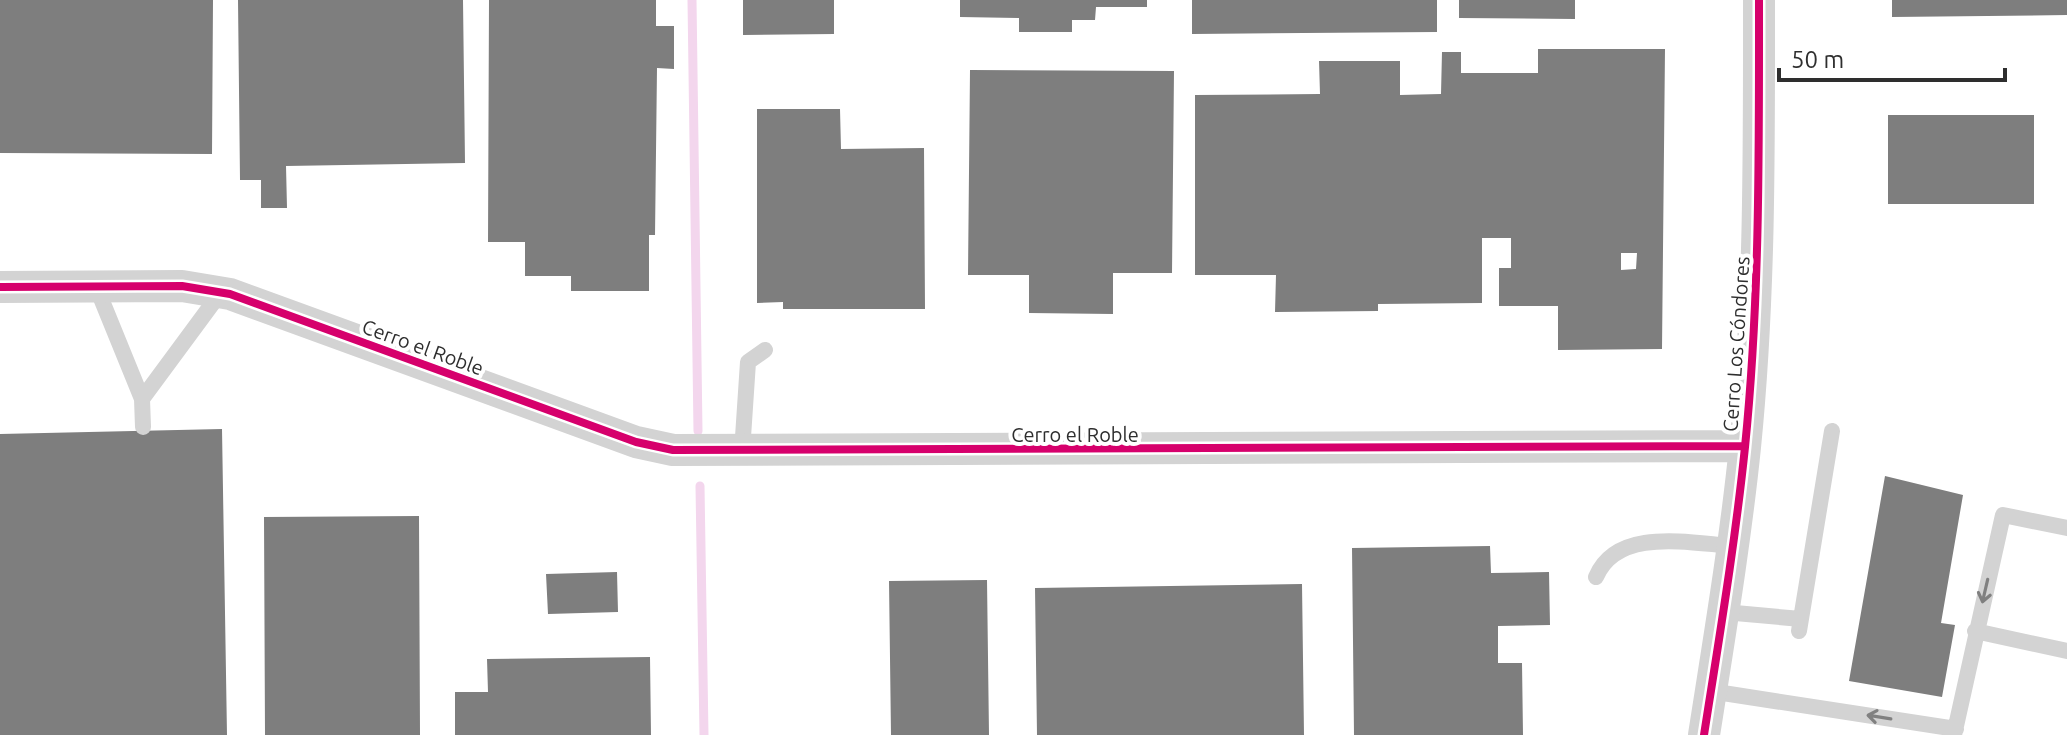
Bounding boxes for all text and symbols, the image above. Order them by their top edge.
scale bar [1779,32,2005,82]
text: 50 m [1791,46,1844,73]
street label: Cerro Los Cóndores [1718,255,1754,433]
street label: Cerro el Roble [359,314,487,380]
street label: Cerro el Roble [1011,423,1139,446]
one-way arrow [1977,577,1992,603]
one-way arrow [1867,709,1892,724]

